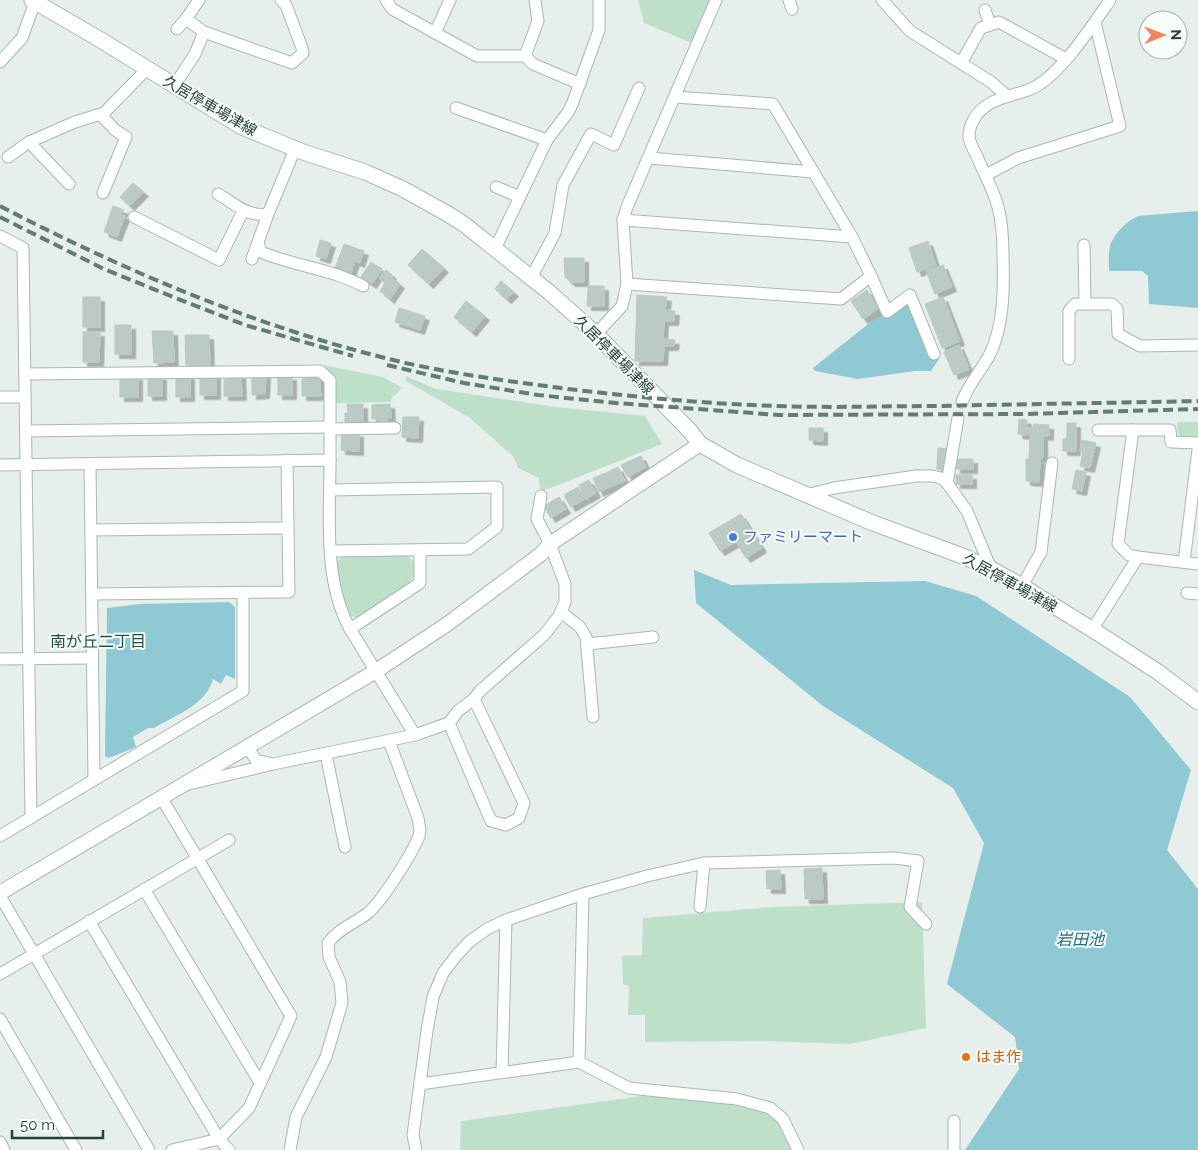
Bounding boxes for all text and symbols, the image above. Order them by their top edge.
north arrow [1138,10,1188,60]
text: N [1168,29,1184,40]
street label: 久居停車場津線 [160,72,260,140]
street label: 久居停車場津線 [571,312,657,398]
place label: ファミリーマート [743,528,863,546]
marker: ファミリーマート [727,531,739,543]
street label: 久居停車場津線 [960,550,1060,616]
district label: 南が丘二丁目 [50,632,146,651]
water label: 岩田池 [1056,930,1106,949]
place label: はま作 [976,1048,1021,1066]
marker: はま作 [960,1051,972,1063]
scale bar [12,1108,104,1140]
text: 50 m [20,1116,55,1134]

